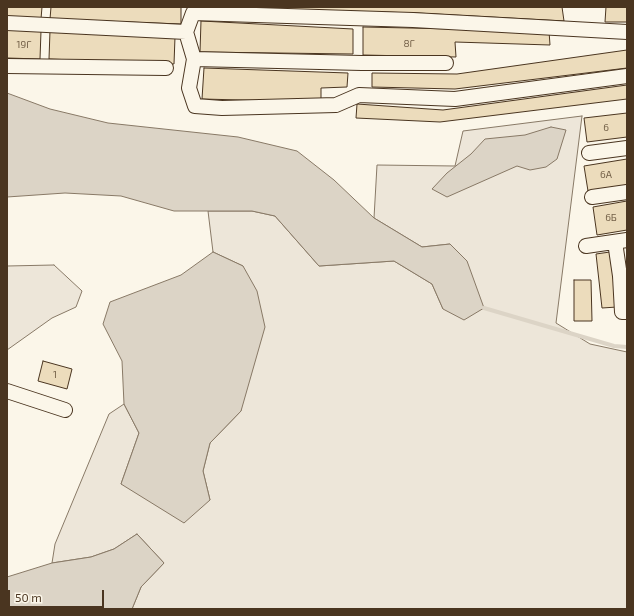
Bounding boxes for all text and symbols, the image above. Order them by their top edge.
house number: 8Г [403,38,415,50]
house number: 19Г [17,39,31,51]
house number: 6 [603,122,609,134]
house number: 6А [600,169,612,181]
house number: 6Б [605,212,617,224]
house number: 1 [53,369,57,381]
scale bar [10,582,106,608]
text: 50 m [15,590,42,604]

